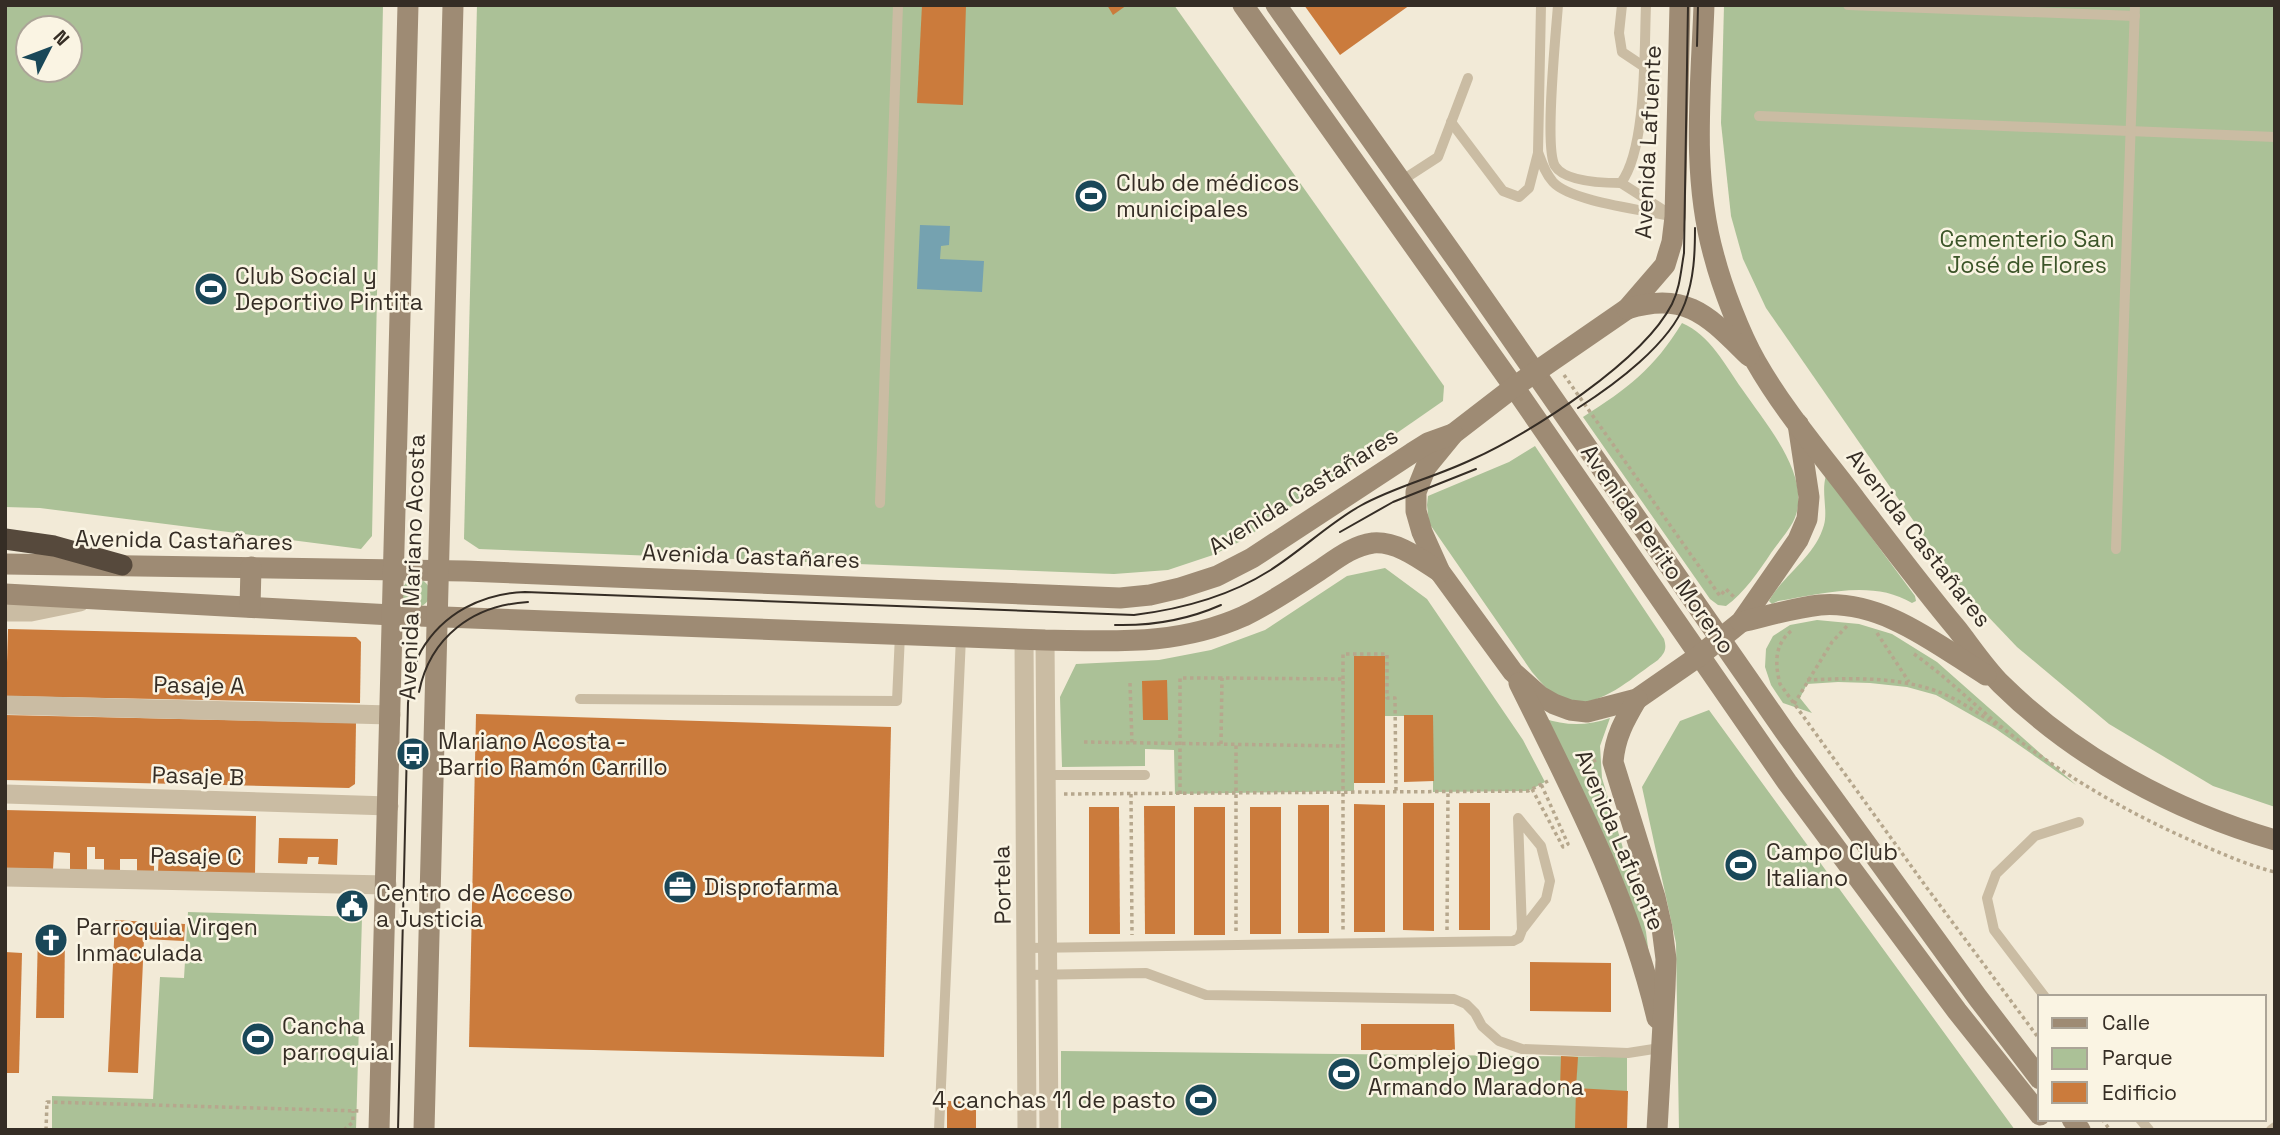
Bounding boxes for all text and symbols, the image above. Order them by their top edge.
north arrow [14,14,84,84]
text: N [48,25,75,51]
street label: Avenida Lafuente [1628,44,1668,240]
place label: Club de médicos municipales [1116,168,1299,224]
sports icon: Club de médicos municipales [1072,177,1110,215]
park label: Cementerio San José de Flores [1939,224,2115,280]
place label: Club Social y Deportivo Pintita [235,261,423,317]
sports icon: Club Social y Deportivo Pintita [192,270,230,308]
street label: Avenida Castañares [1203,420,1403,562]
street label: Avenida Mariano Acosta [392,434,432,700]
street label: Avenida Perito Moreno [1574,438,1742,660]
street label: Avenida Castañares [1840,443,1998,633]
street label: Avenida Castañares [75,523,293,557]
street label: Avenida Castañares [641,537,861,575]
street label: Pasaje A [153,669,245,701]
place label: Mariano Acosta - Barrio Ramón Carrillo [438,726,668,782]
bus stop icon: Mariano Acosta - Barrio Ramón Carrillo [394,735,432,773]
street label: Avenida Lafuente [1568,745,1672,935]
street label: Pasaje B [151,759,245,793]
place label: Campo Club Italiano [1766,837,1898,893]
street label: Pasaje C [150,840,242,872]
street label: Portela [986,845,1018,925]
sports icon: Campo Club Italiano [1722,846,1760,884]
office icon: Disprofarma [661,868,699,906]
place label: Disprofarma [704,872,839,902]
place label: Centro de Acceso a Justicia [376,878,573,934]
public building icon: Centro de Acceso a Justicia [333,887,371,925]
place label: Parroquia Virgen Inmaculada [76,912,258,968]
church icon: Parroquia Virgen Inmaculada [32,921,70,959]
legend [2038,995,2266,1121]
text: Calle [2102,1009,2150,1036]
place label: Cancha parroquial [282,1011,395,1067]
sports icon: Cancha parroquial [239,1020,277,1058]
text: Parque [2102,1044,2173,1071]
place label: Complejo Diego Armando Maradona [1368,1046,1584,1102]
sports icon: Complejo Diego Armando Maradona [1325,1055,1363,1093]
text: Edificio [2102,1079,2177,1106]
sports icon: 4 canchas 11 de pasto [1182,1081,1220,1119]
place label: 4 canchas 11 de pasto [932,1085,1176,1115]

